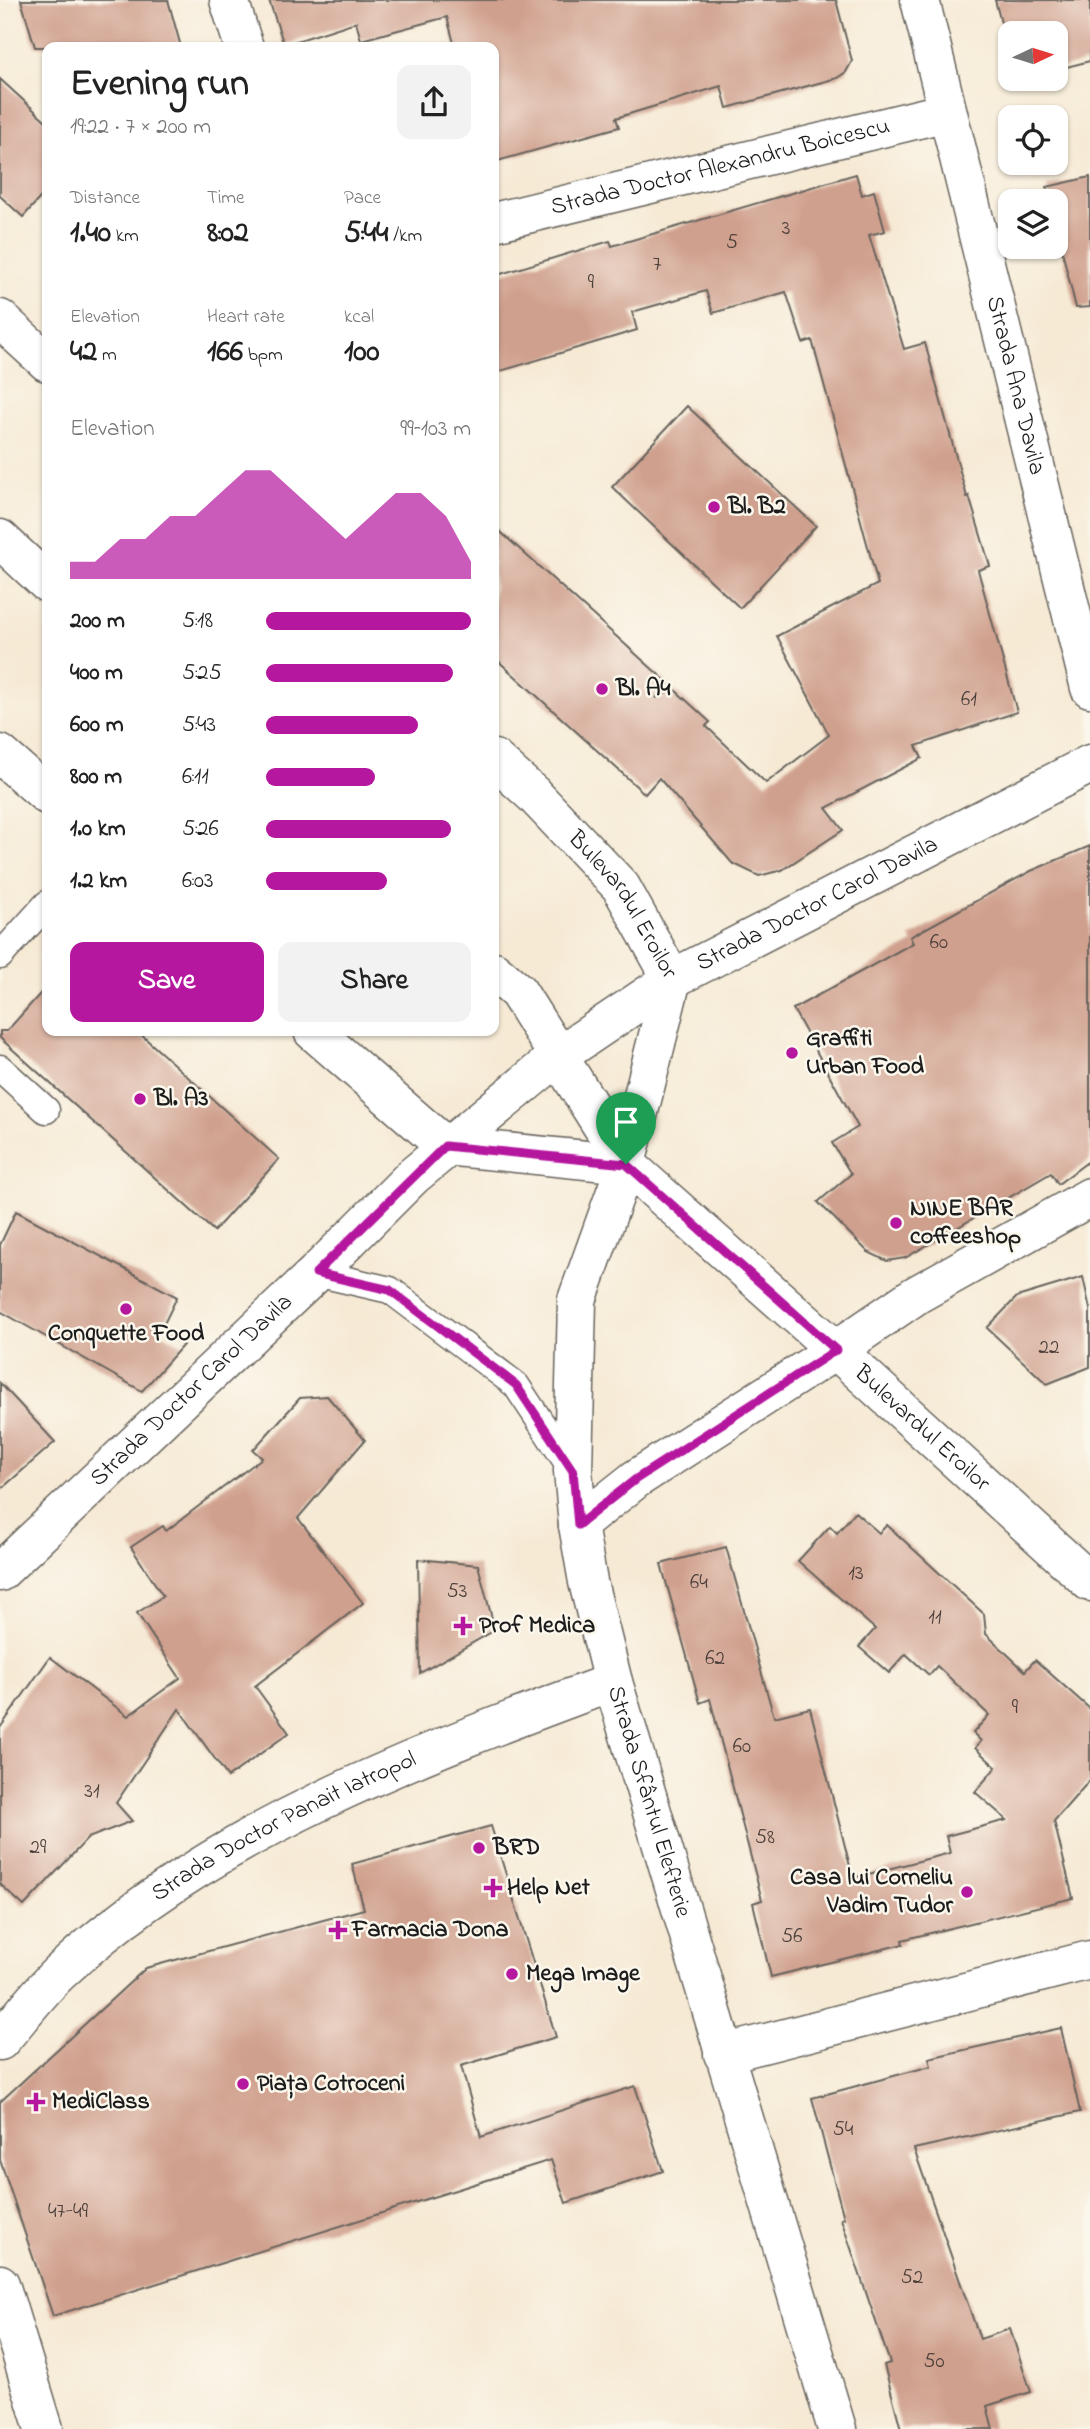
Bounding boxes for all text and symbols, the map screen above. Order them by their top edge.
north arrow [998,21,1068,91]
map controls [998,21,1068,259]
text: Evening run [70,57,249,113]
button: share [397,65,471,139]
button: locate [998,105,1068,175]
street label: Strada Doctor Alexandru Boicescu [547,109,894,225]
text: 19:22 · 7 × 200 m [70,111,211,144]
text: Distance [70,185,140,212]
text: Time [207,185,245,212]
text: Pace [344,185,381,212]
button: layers [998,189,1068,259]
text: 1.40 [70,212,111,256]
text: 8:02 [207,212,249,256]
text: 5:44 [344,212,388,256]
house number: 3 [782,214,790,244]
text: km [111,223,139,250]
text: /km [388,223,422,250]
house number: 5 [726,228,738,258]
house number: 7 [653,250,662,280]
house number: 9 [588,268,595,298]
street label: Strada Ana Davila [976,292,1054,479]
text: Elevation [70,304,140,331]
text: Heart rate [207,304,285,331]
text: kcal [344,304,374,331]
text: 42 [70,331,97,375]
text: 166 [207,331,243,375]
text: 100 [344,331,379,375]
text: m [97,342,117,369]
text: bpm [243,342,283,369]
text: Elevation [70,413,155,446]
text: 99–103 m [400,413,471,446]
place label: Bl. B2 [727,490,786,525]
marker: Bl. B2 [706,499,722,515]
text: 200 m [70,605,125,638]
text: 5:18 [182,605,213,638]
text: 400 m [70,657,123,690]
text: 5:25 [182,657,222,690]
place label: Bl. A4 [615,672,670,707]
marker: Bl. A4 [594,681,610,697]
house number: 61 [961,685,977,715]
text: 600 m [70,709,124,742]
text: 5:43 [182,709,216,742]
text: 800 m [70,761,122,794]
text: 6:11 [182,761,209,794]
text: 1.0 km [70,813,126,846]
text: 5:26 [182,813,219,846]
street label: Bulevardul Eroilor [558,822,686,986]
street label: Strada Doctor Carol Davila [690,827,944,981]
text: 1.2 km [70,865,127,898]
text: 6:03 [182,865,214,898]
house number: 60 [930,928,948,958]
button: Save [70,942,264,1022]
button: Share [278,942,471,1022]
place label: Graffiti Urban Food [806,1022,924,1085]
marker: Graffiti Urban Food [784,1045,800,1061]
place label: Bl. A3 [153,1082,208,1117]
marker: Bl. A3 [132,1091,148,1107]
pin [596,1092,656,1164]
icon: arrive [607,1103,645,1141]
place label: NINE BAR coffeeshop [910,1192,1021,1255]
marker: NINE BAR coffeeshop [888,1215,904,1231]
street label: Strada Doctor Carol Davila [82,1286,301,1495]
marker: Conquette Food [118,1301,134,1317]
place label: Conquette Food [48,1317,205,1352]
house number: 22 [1039,1333,1059,1363]
street label: Bulevardul Eroilor [845,1356,999,1501]
house number: 13 [848,1559,864,1589]
house number: 64 [690,1568,708,1598]
house number: 53 [447,1577,467,1607]
house number: 11 [928,1603,942,1633]
place label: Prof Medica [479,1609,595,1644]
marker: Prof Medica [453,1616,473,1636]
house number: 62 [705,1644,725,1674]
street label: Strada Sfântul Elefterie [598,1681,700,1922]
house number: 9 [1012,1693,1019,1723]
house number: 60 [733,1732,751,1762]
street label: Strada Doctor Panait Iatropol [144,1743,422,1911]
house number: 31 [84,1777,100,1807]
house number: 58 [755,1823,775,1853]
place label: BRD [492,1831,540,1866]
house number: 29 [30,1833,47,1863]
marker: BRD [471,1840,487,1856]
place label: Casa lui Corneliu Vadim Tudor [790,1861,954,1924]
place label: Help Net [507,1871,591,1906]
marker: Help Net [485,1880,501,1896]
marker: Casa lui Corneliu Vadim Tudor [959,1884,975,1900]
place label: Farmacia Dona [351,1913,508,1948]
marker: Farmacia Dona [330,1922,346,1938]
house number: 56 [781,1922,803,1952]
place label: Mega Image [526,1957,641,1993]
marker: Mega Image [504,1966,520,1982]
place label: Piața Cotroceni [257,2067,405,2102]
marker: Piața Cotroceni [235,2076,251,2092]
place label: MediClass [52,2085,150,2120]
marker: MediClass [26,2092,46,2112]
house number: 54 [833,2115,854,2145]
house number: 47-49 [48,2197,89,2227]
house number: 52 [901,2263,923,2293]
house number: 50 [923,2347,945,2377]

